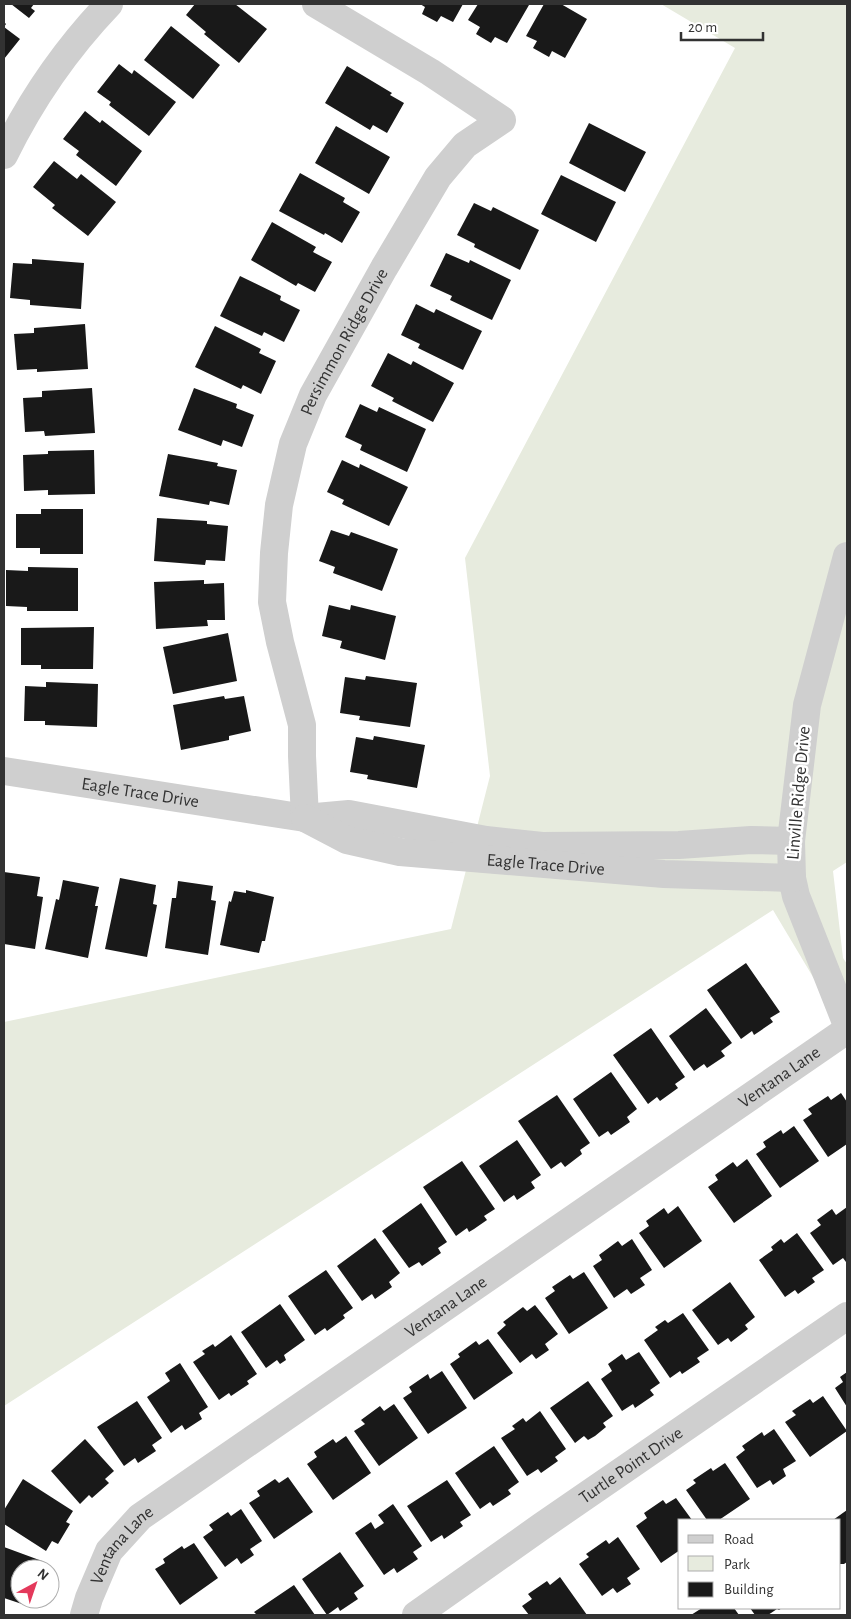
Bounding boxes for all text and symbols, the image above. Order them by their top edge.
scale bar [681,10,764,42]
text: 20 m [688,20,717,35]
street label: Persimmon Ridge Drive [298,266,392,418]
street label: Linville Ridge Drive [784,726,814,861]
street label: Eagle Trace Drive [80,775,200,811]
street label: Eagle Trace Drive [486,851,605,879]
street label: Ventana Lane [736,1043,824,1112]
street label: Ventana Lane [402,1273,490,1342]
street label: Turtle Point Drive [576,1424,686,1507]
street label: Ventana Lane [88,1503,157,1587]
legend [678,1519,841,1609]
text: Road [724,1532,754,1547]
text: Park [724,1557,750,1572]
north arrow [10,1559,60,1609]
text: N [34,1566,51,1583]
text: Building [724,1582,774,1597]

